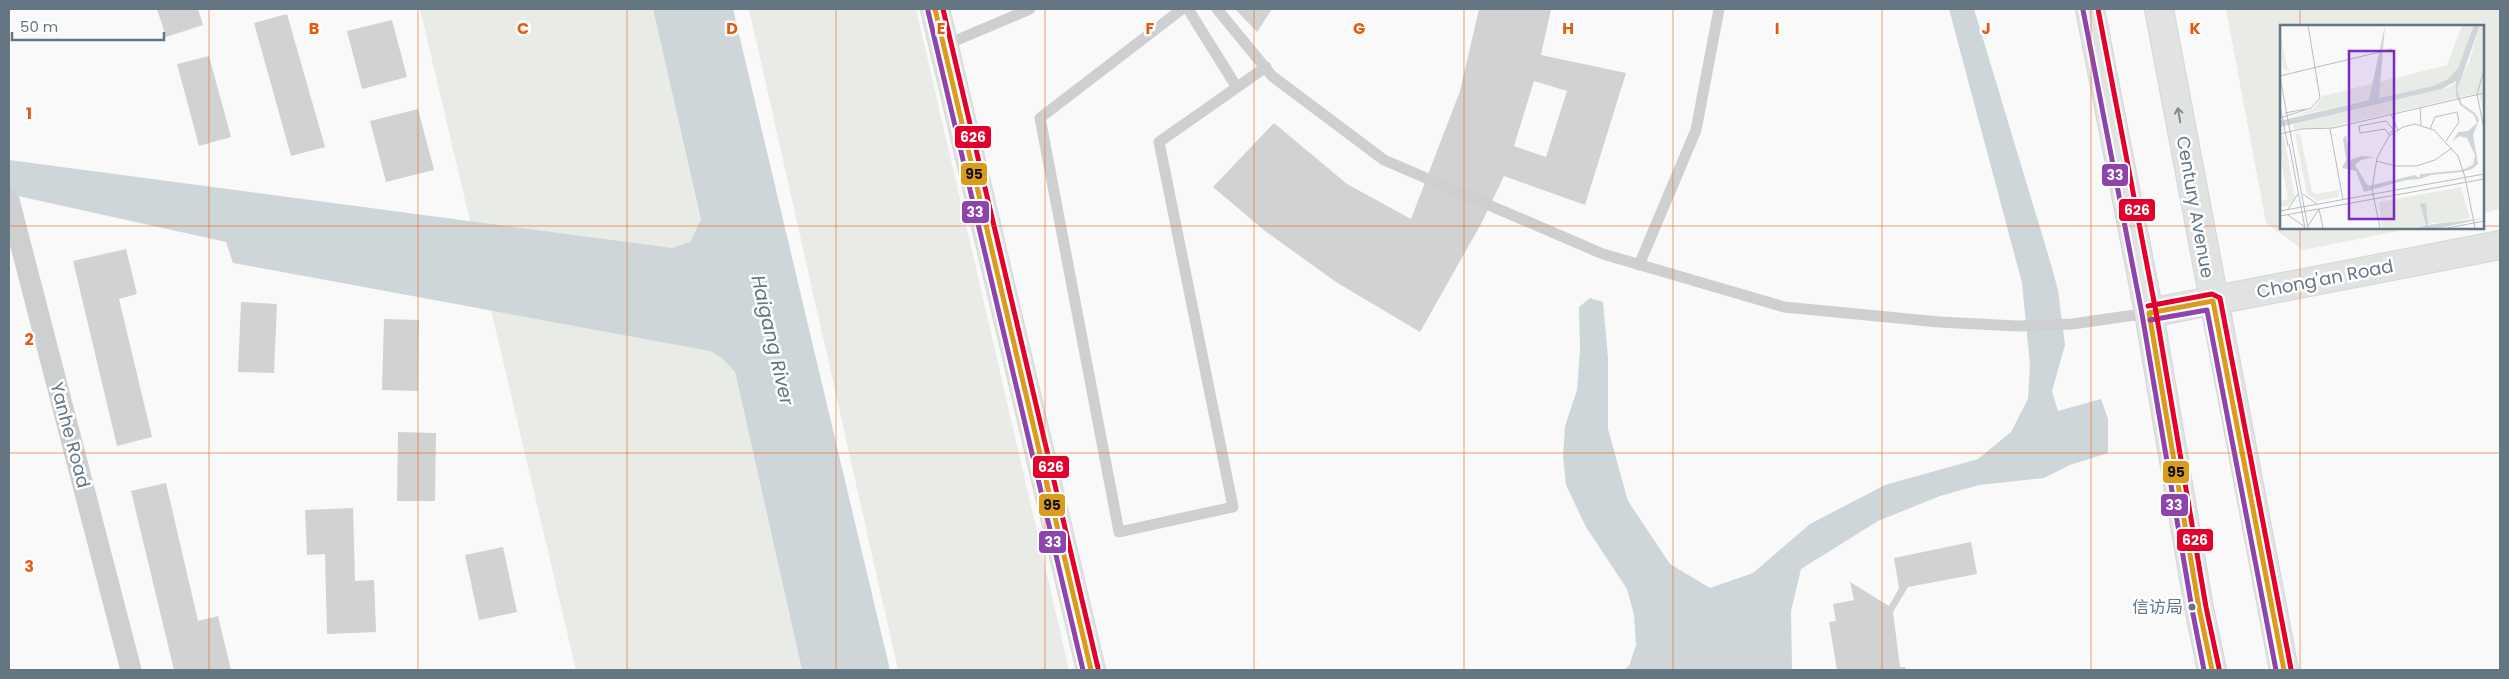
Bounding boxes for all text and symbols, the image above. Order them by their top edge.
scale bar [12,10,165,42]
text: 50 m [20,16,58,37]
text: B [309,17,319,40]
text: C [517,17,529,40]
text: D [726,17,738,40]
text: E [937,17,945,40]
text: F [1146,17,1155,40]
text: G [1353,17,1365,40]
text: H [1562,17,1574,40]
text: I [1775,17,1779,40]
text: J [1981,17,1991,40]
text: K [2189,17,2201,40]
inset map [2280,25,2484,229]
text: 1 [26,102,32,125]
one-way arrow [2173,108,2183,124]
line badge: 626 [954,125,992,149]
text: 626 [960,127,986,147]
street label: Century Avenue [2171,134,2220,280]
line badge: 95 [960,162,988,186]
line badge: 33 [2101,163,2129,187]
text: 95 [965,164,983,184]
text: 33 [2107,165,2123,185]
line badge: 626 [2118,198,2156,222]
line badge: 33 [961,200,990,224]
text: 626 [2124,200,2150,220]
text: 33 [967,202,983,222]
street label: Chong'an Road [2254,253,2395,304]
water label: Haigang River [744,272,801,409]
text: 2 [24,328,34,351]
street label: Yanhe Road [44,379,97,491]
line badge: 626 [1032,455,1070,479]
text: 626 [1038,457,1064,477]
line badge: 95 [2162,460,2190,484]
text: 95 [2167,462,2185,482]
line badge: 95 [1038,493,1066,517]
line badge: 33 [2160,493,2189,517]
text: 95 [1043,495,1061,515]
text: 33 [2166,495,2182,515]
line badge: 626 [2176,528,2214,552]
line badge: 33 [1038,530,1067,554]
text: 626 [2182,530,2208,550]
text: 33 [1045,532,1061,552]
text: 3 [24,555,34,578]
place label: 信访局 [2132,595,2183,619]
marker: 信访局 [2187,602,2197,612]

